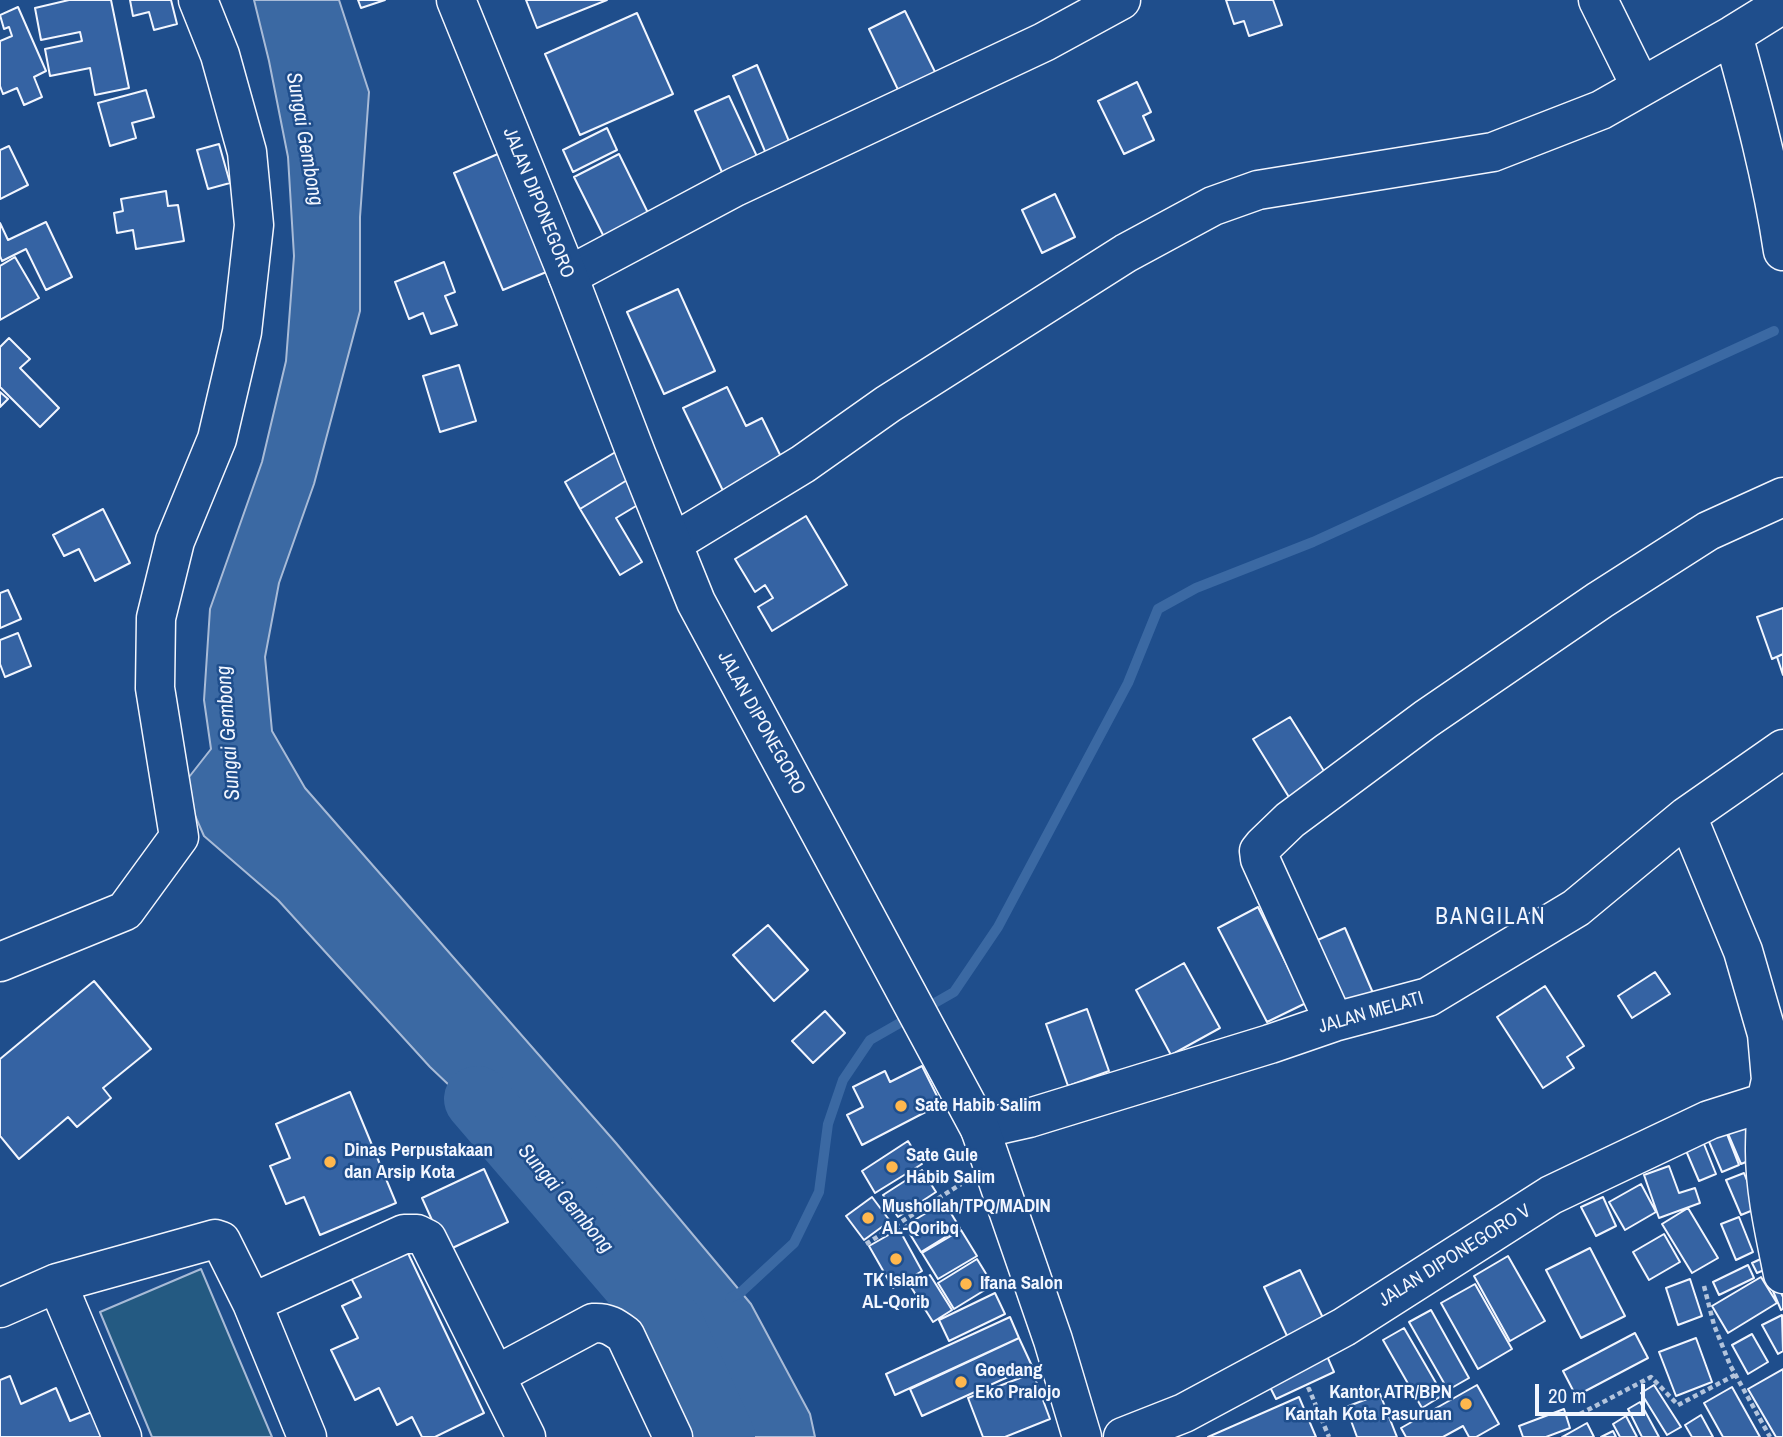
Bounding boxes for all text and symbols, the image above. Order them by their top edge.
water label: Sungai Gembong [280,70,328,208]
street label: JALAN DIPONEGORO [497,124,579,282]
street label: JALAN DIPONEGORO [712,647,810,799]
water label: Sungai Gembong [212,665,246,801]
district label: BANGILAN [1436,904,1546,932]
street label: JALAN MELATI [1316,987,1426,1039]
place label: Sate Habib Salim [915,1095,1041,1117]
marker: Sate Habib Salim [893,1098,909,1114]
water label: Sungai Gembong [512,1139,618,1259]
place label: Dinas Perpustakaan dan Arsip Kota [344,1140,493,1184]
place label: Sate Gule Habib Salim [906,1145,995,1189]
marker: Dinas Perpustakaan dan Arsip Kota [322,1154,338,1170]
marker: Sate Gule Habib Salim [884,1159,900,1175]
place label: Mushollah/TPQ/MADIN AL-Qoribq [882,1196,1051,1240]
street label: JALAN DIPONEGORO V [1375,1200,1535,1312]
marker: Mushollah/TPQ/MADIN AL-Qoribq [860,1210,876,1226]
marker: TK Islam AL-Qorib [888,1251,904,1267]
place label: TK Islam AL-Qorib [862,1270,930,1314]
place label: Ifana Salon [980,1273,1063,1295]
marker: Ifana Salon [958,1276,974,1292]
place label: Goedang Eko Pralojo [975,1360,1061,1404]
scale bar [1538,1370,1648,1414]
marker: Goedang Eko Pralojo [953,1374,969,1390]
text: 20 m [1548,1381,1586,1410]
place label: Kantor ATR/BPN Kantah Kota Pasuruan [1285,1382,1452,1426]
marker: Kantor ATR/BPN Kantah Kota Pasuruan [1458,1396,1474,1412]

